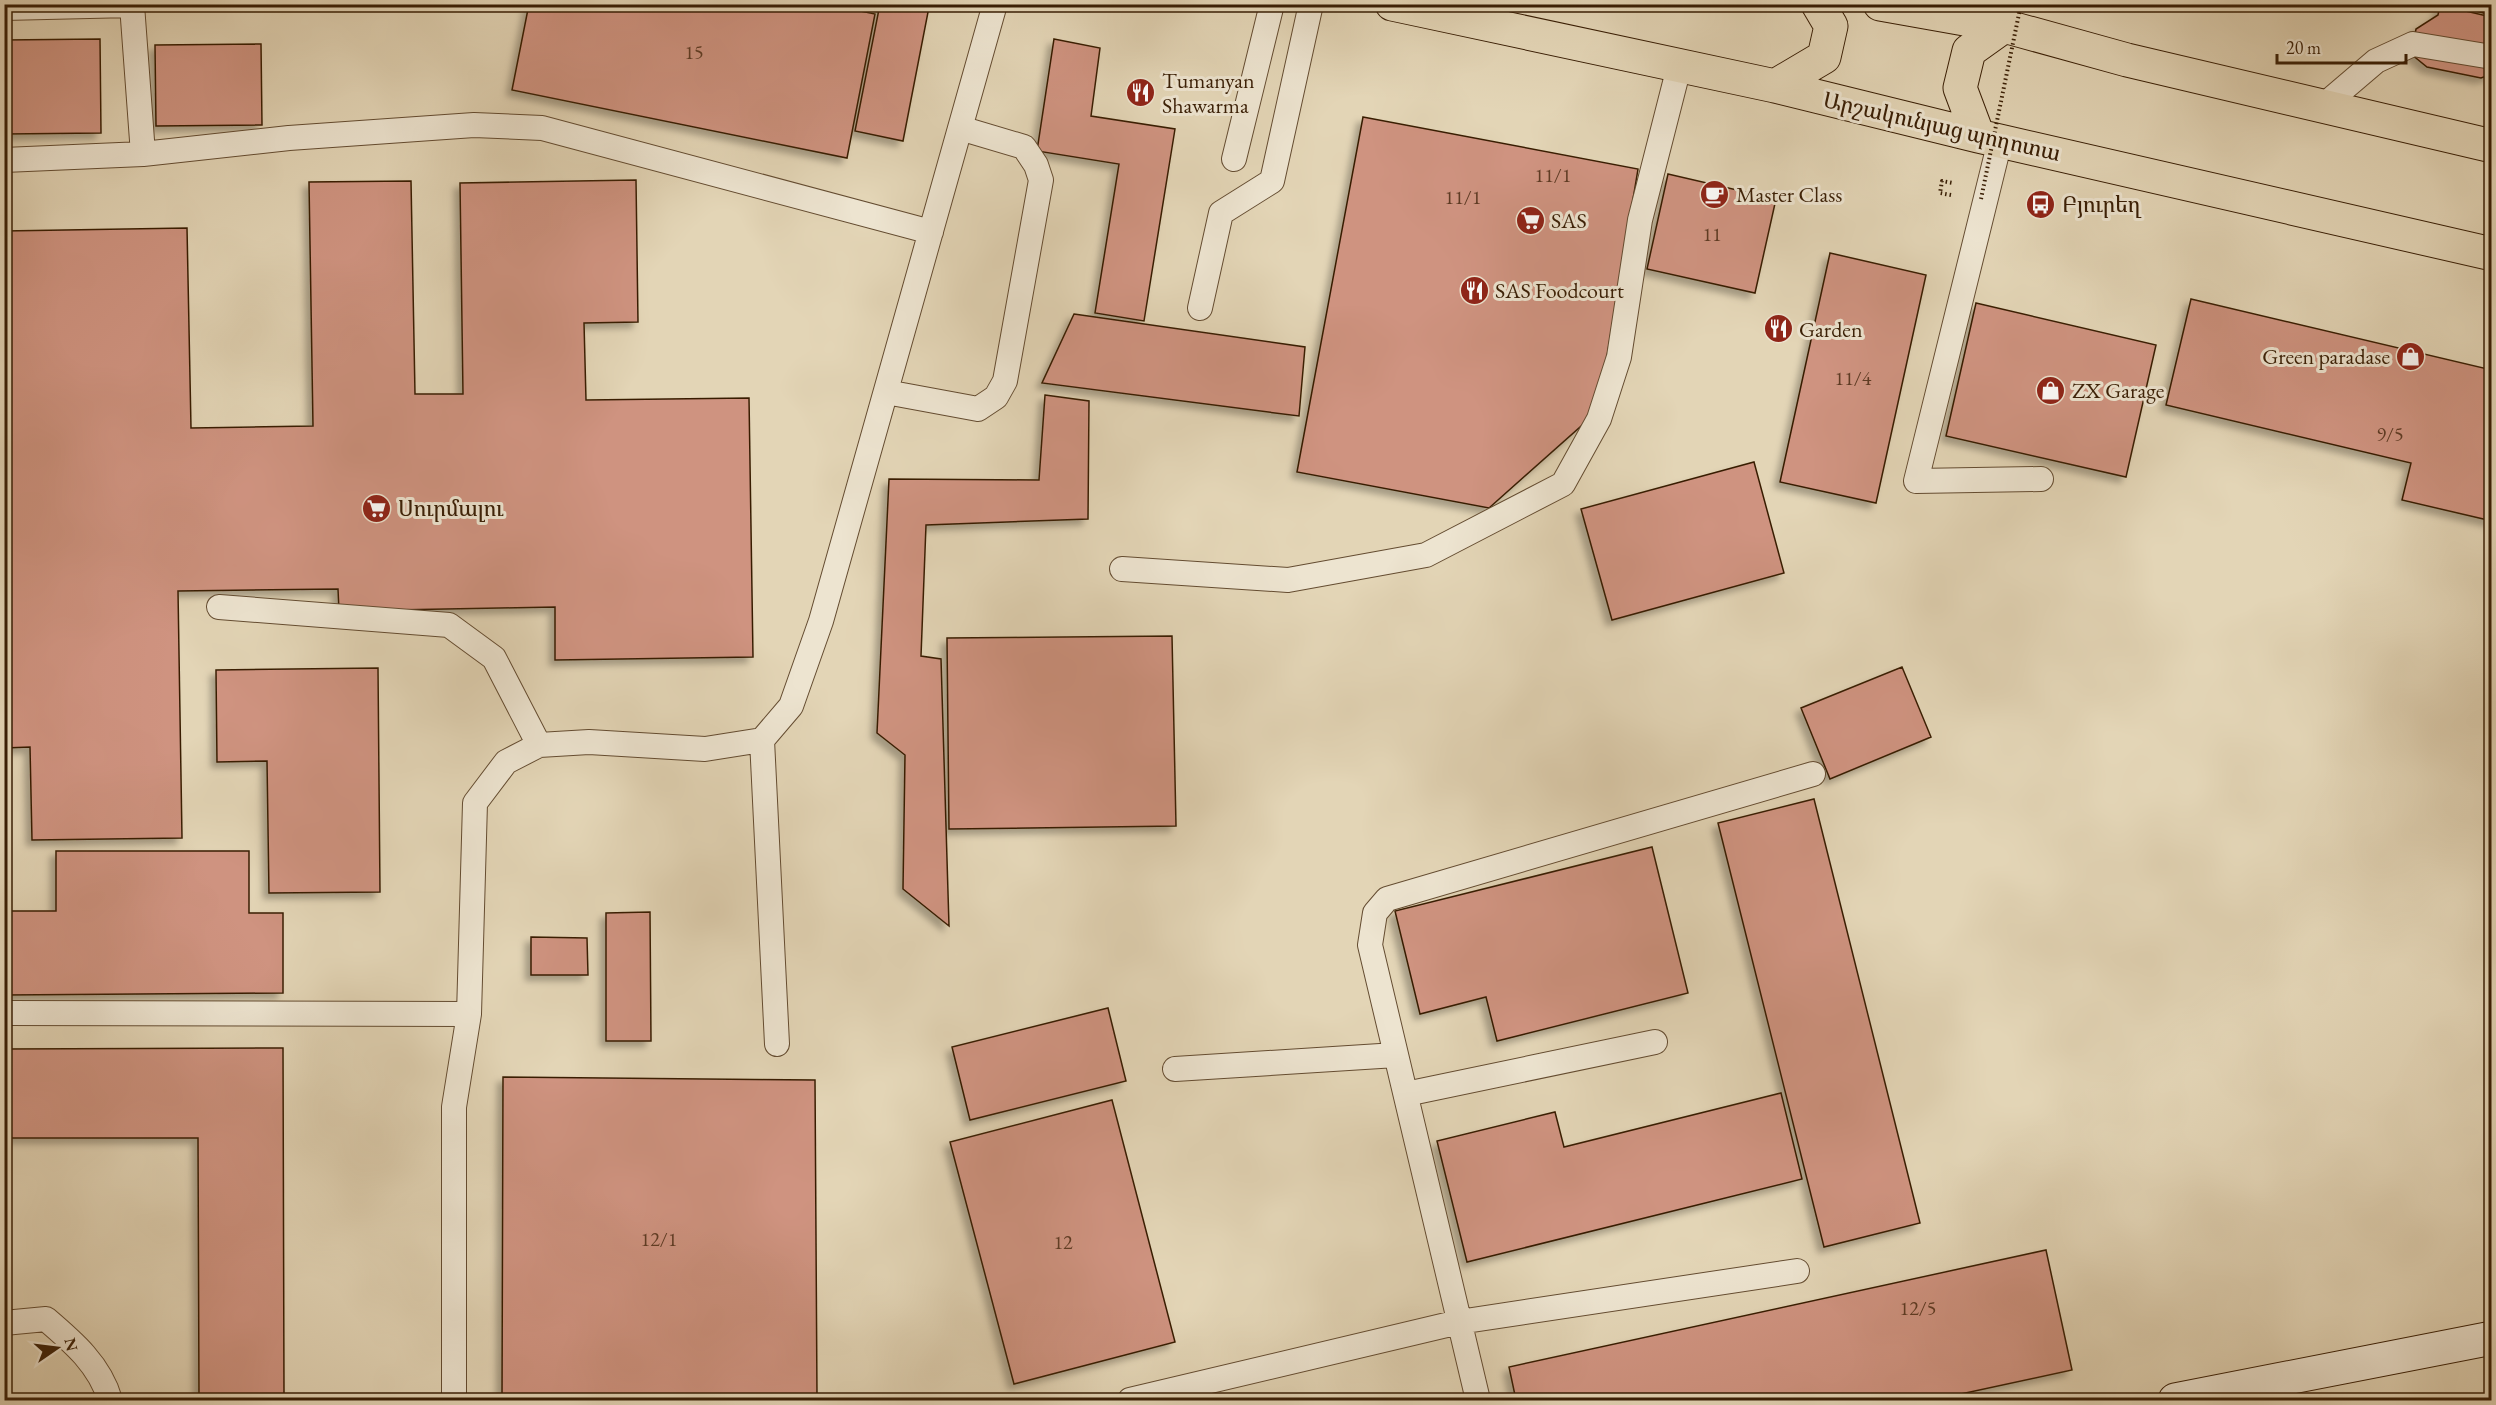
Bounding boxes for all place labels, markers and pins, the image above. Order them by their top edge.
place label: Tumanyan Shawarma [1162,66,1255,120]
restaurant icon: Tumanyan Shawarma [1125,77,1157,109]
cafe icon: Master Class [1699,178,1731,210]
place label: Master Class [1736,180,1842,209]
bus stop icon: Բյուրեղ [2025,188,2057,220]
place label: Բյուրեղ [2062,190,2142,219]
supermarket icon: SAS [1514,204,1546,236]
place label: SAS [1551,206,1587,235]
restaurant icon: SAS Foodcourt [1458,274,1490,306]
place label: SAS Foodcourt [1495,276,1624,305]
restaurant icon: Garden [1762,313,1794,345]
place label: Garden [1799,315,1863,344]
shop icon: Green paradase [2395,340,2427,372]
place label: Green paradase [2262,342,2390,371]
shop icon: ZX Garage [2035,374,2067,406]
place label: ZX Garage [2072,376,2165,405]
supermarket icon: Սուրմալու [361,492,393,524]
place label: Սուրմալու [398,494,504,523]

